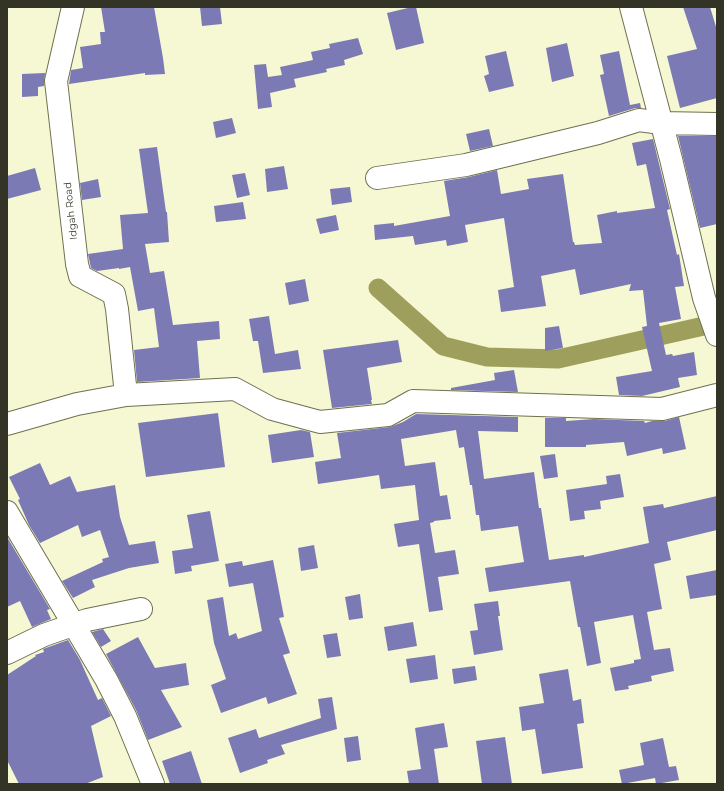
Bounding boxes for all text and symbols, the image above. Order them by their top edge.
street label: Idgah Road [62,181,80,241]

